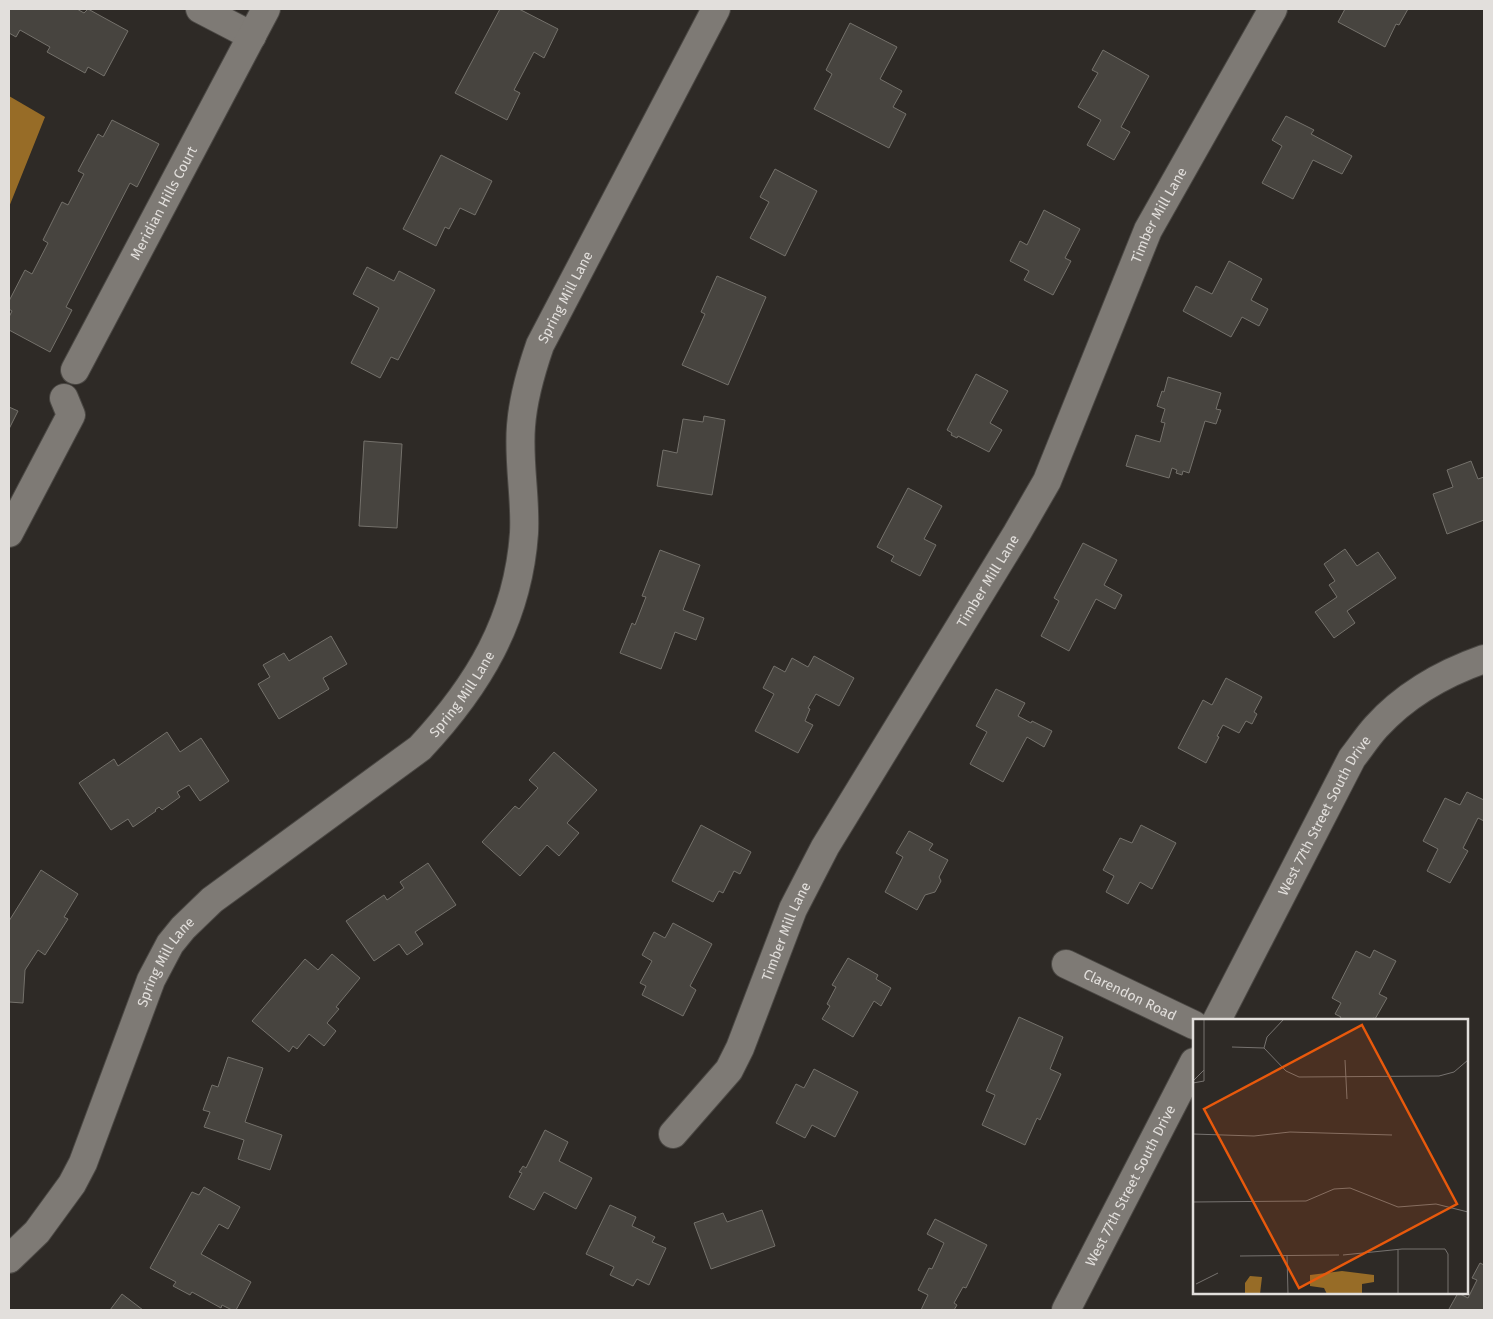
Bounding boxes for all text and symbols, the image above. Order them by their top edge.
street label: Meridian Hills Court [127,143,201,263]
street label: Timber Mill Lane [1128,164,1191,265]
street label: Spring Mill Lane [534,248,597,346]
street label: Timber Mill Lane [953,532,1023,631]
street label: Spring Mill Lane [426,648,498,741]
street label: West 77th Street South Drive [1275,732,1375,899]
street label: Timber Mill Lane [758,879,814,983]
street label: Spring Mill Lane [134,914,198,1009]
street label: Clarendon Road [1081,966,1179,1024]
inset map [1193,1019,1468,1294]
street label: West 77th Street South Drive [1082,1102,1179,1269]

